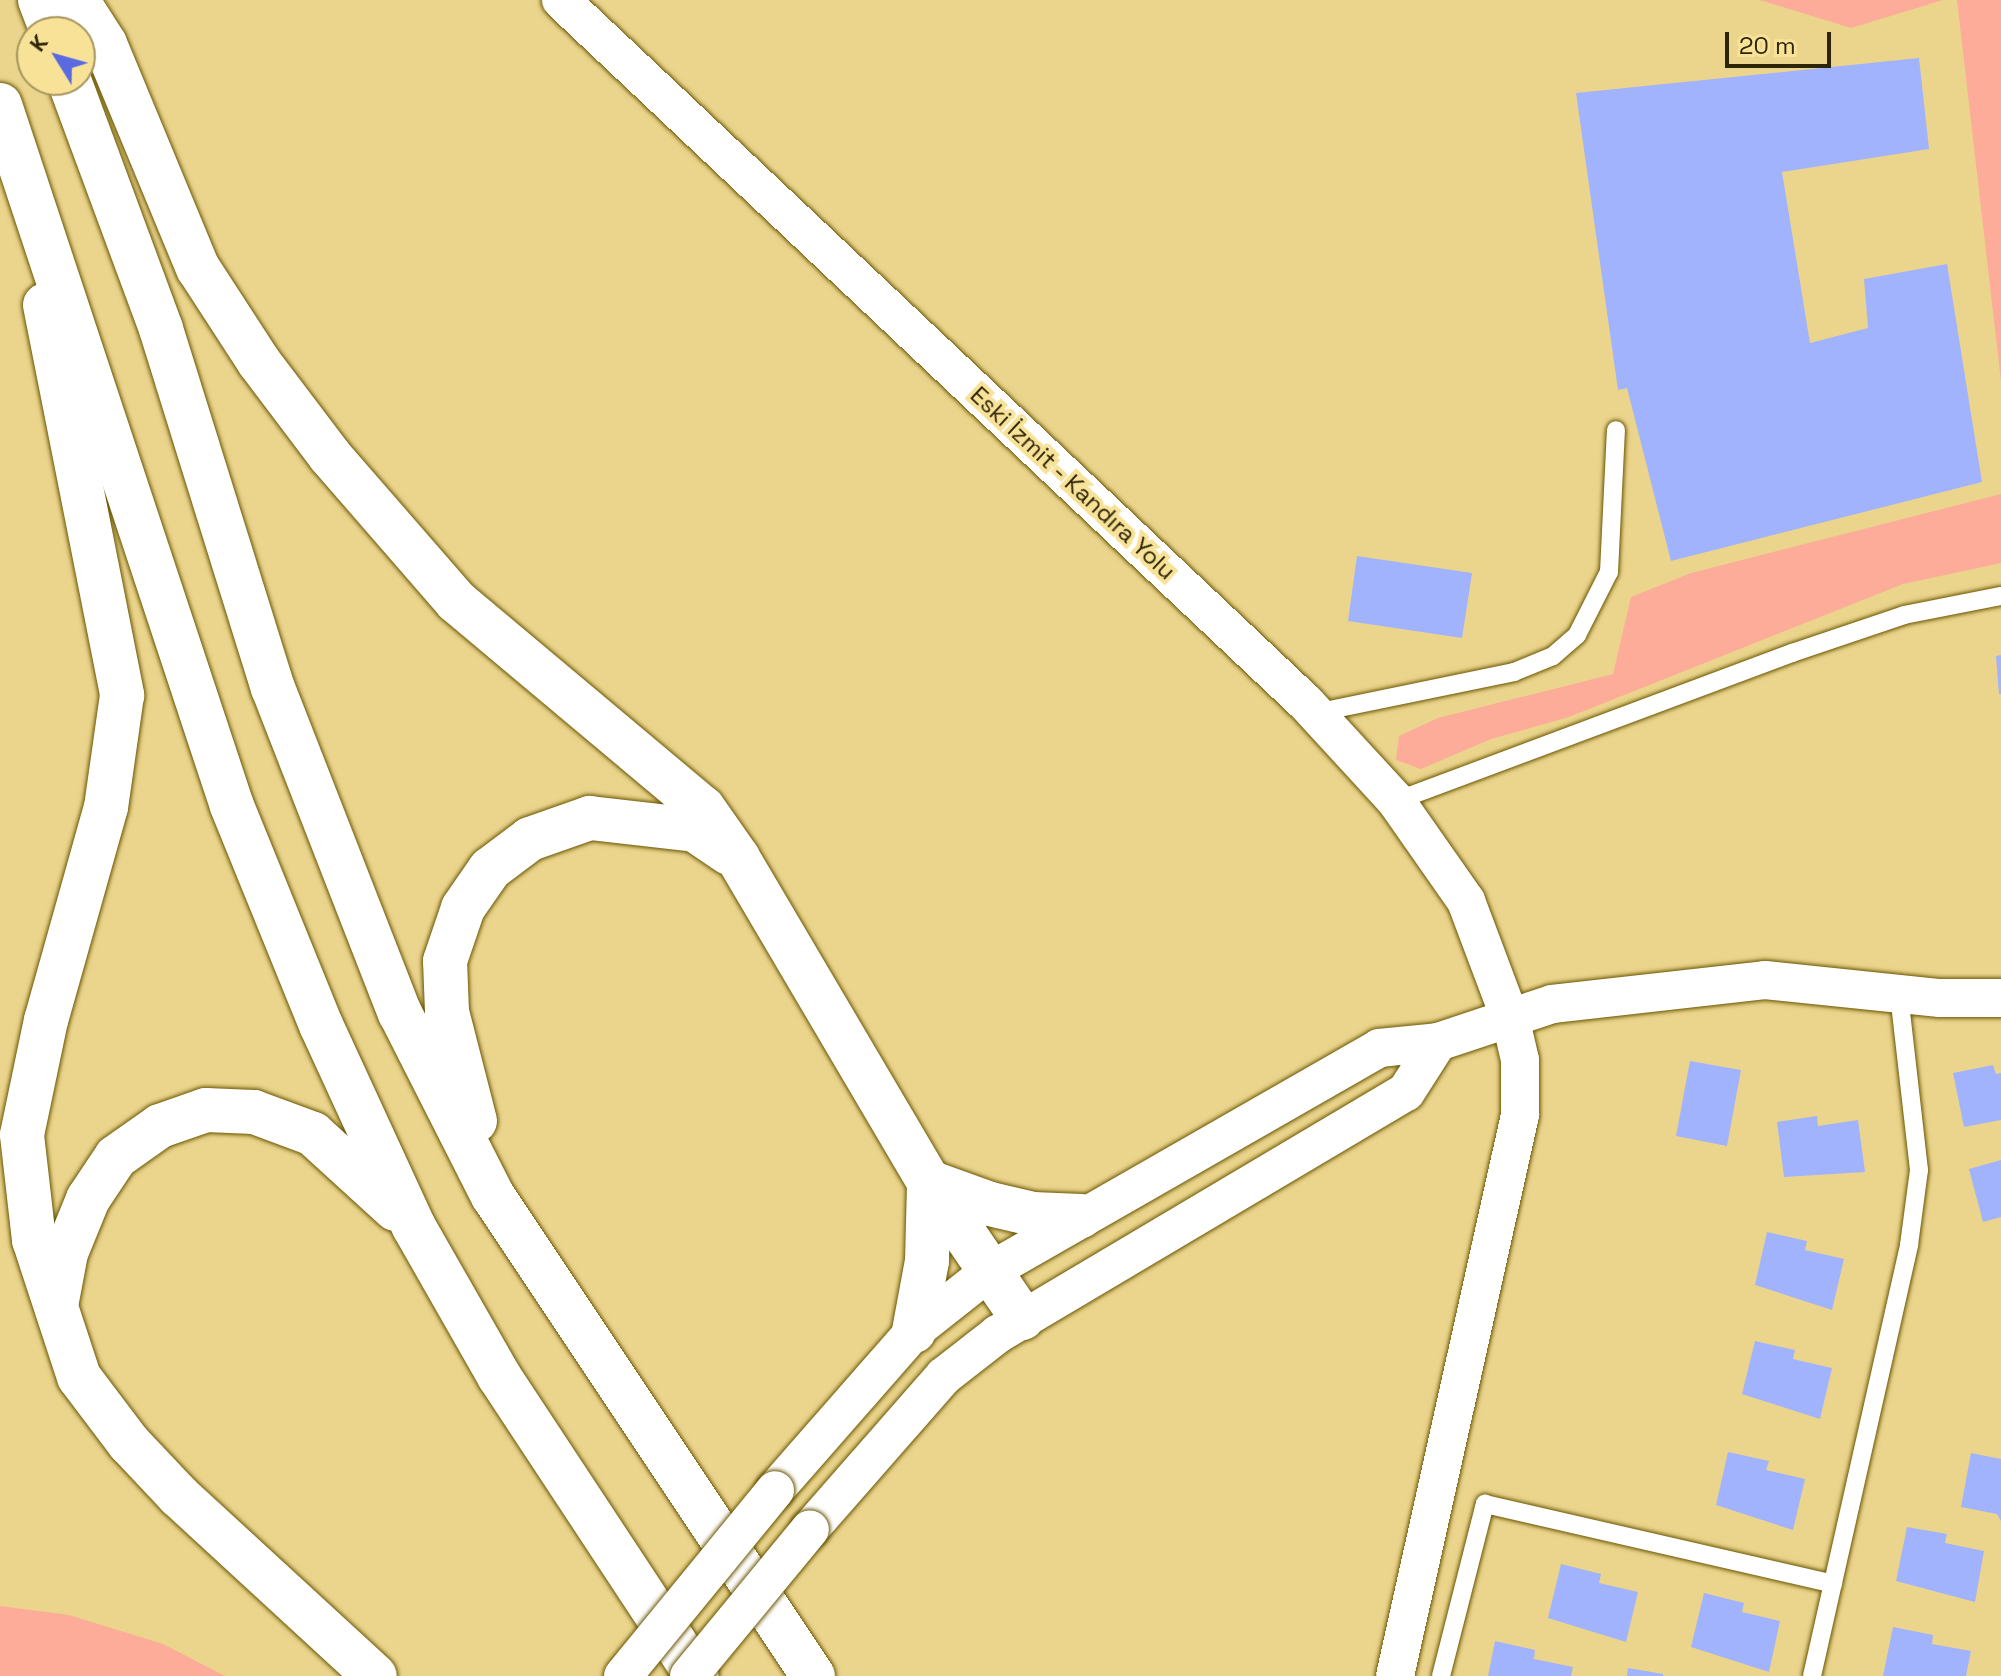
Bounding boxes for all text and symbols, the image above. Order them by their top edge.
north arrow [16,16,96,96]
scale bar [1729,16,1835,66]
text: K [23,29,54,57]
text: 20 m [1739,30,1796,61]
street label: Eski İzmit - Kandıra Yolu [964,380,1182,586]

